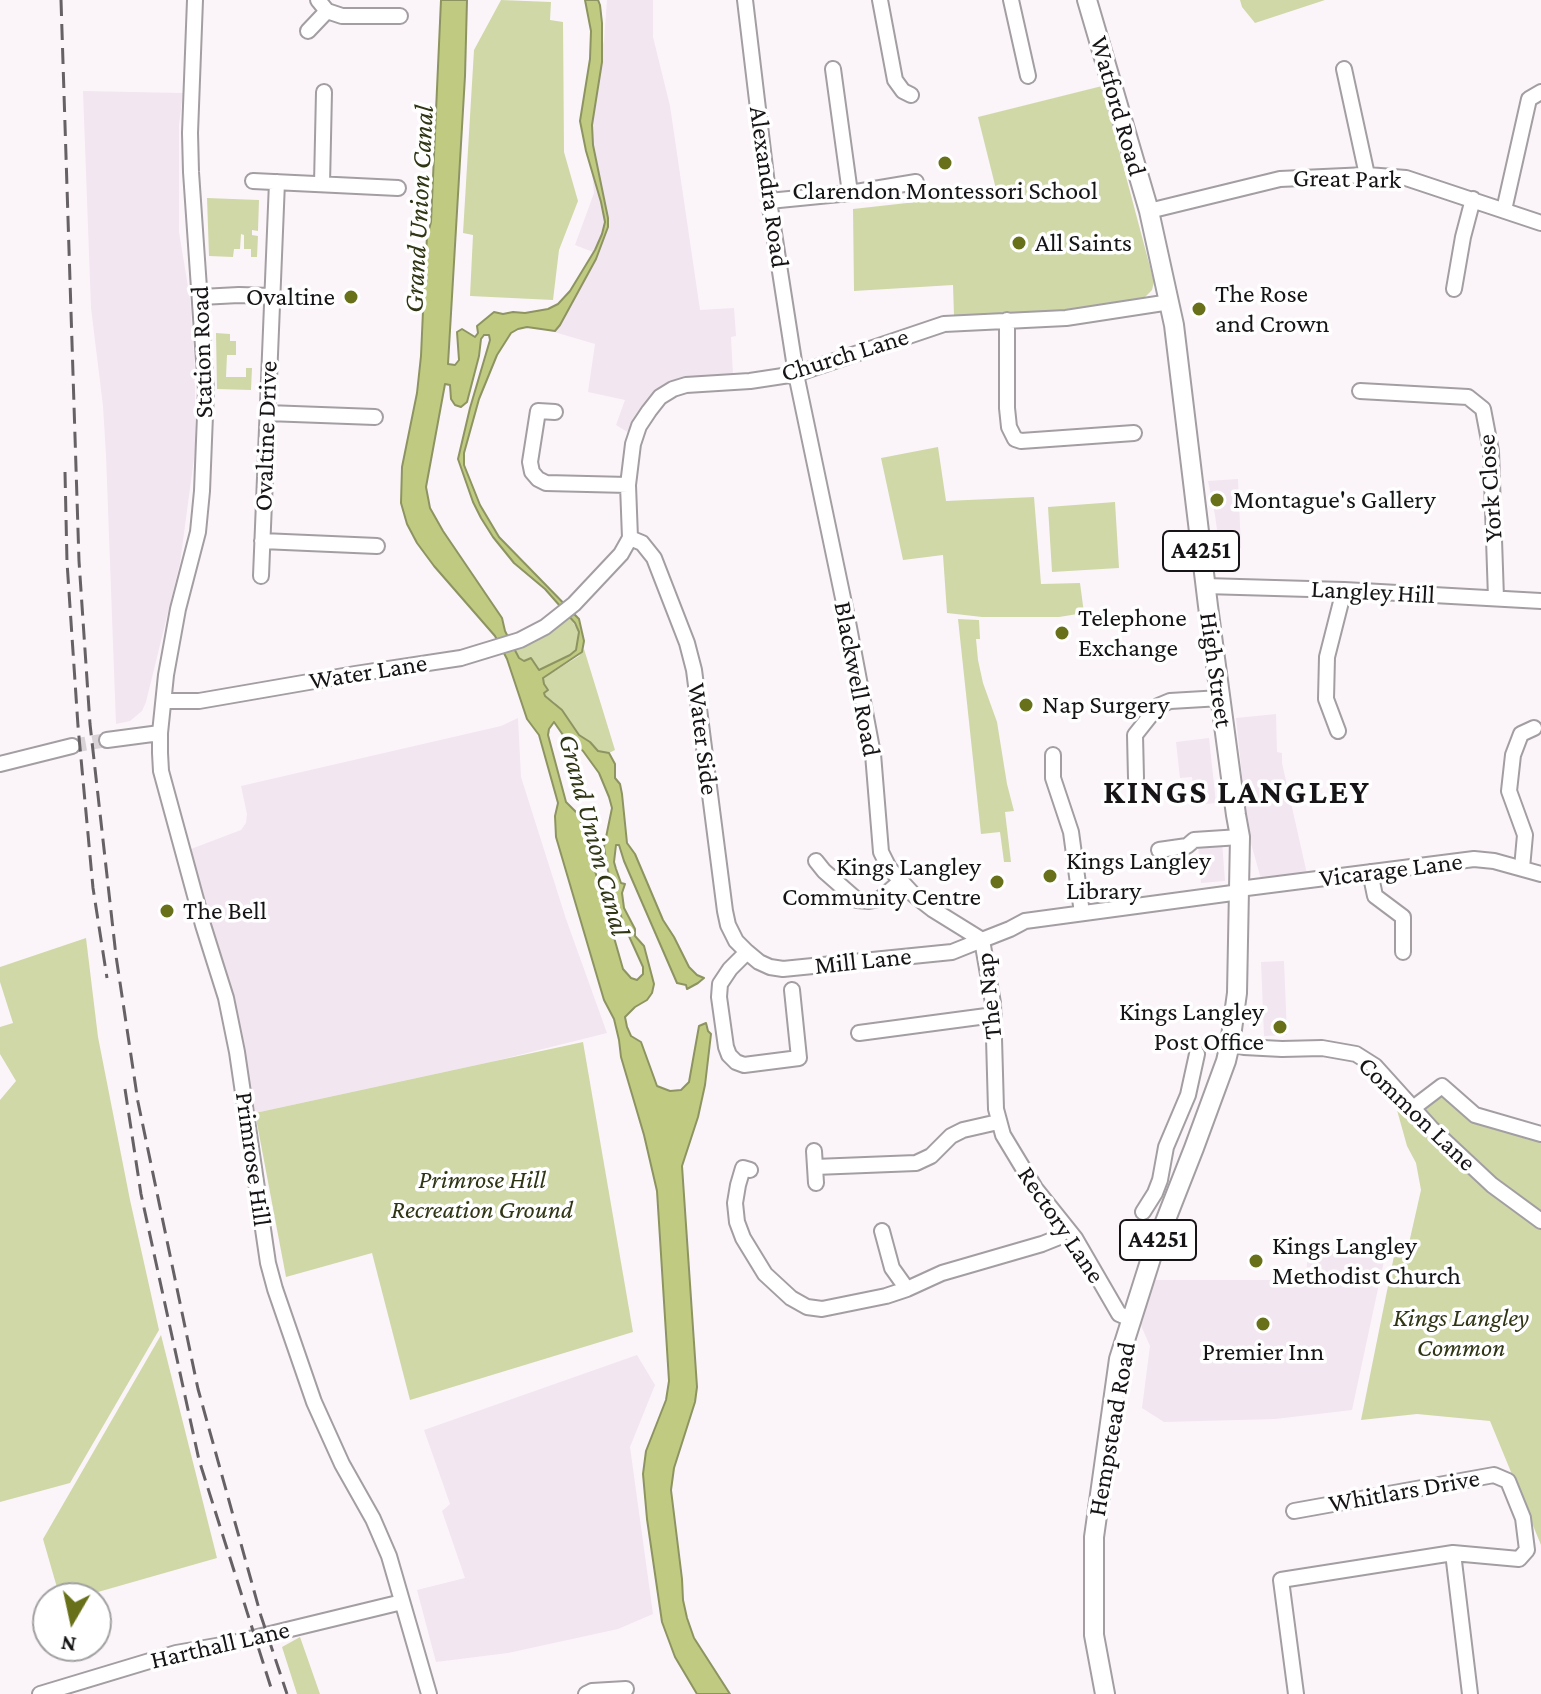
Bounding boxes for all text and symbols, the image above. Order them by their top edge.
street label: Watford Road [1083,33,1153,179]
water label: Grand Union Canal [397,104,441,314]
street label: Alexandra Road [742,104,796,270]
marker: Clarendon Montessori School [936,154,954,172]
street label: Great Park [1293,162,1401,196]
place label: Clarendon Montessori School [792,175,1098,207]
place label: All Saints [1035,227,1132,259]
marker: All Saints [1010,234,1028,252]
place label: The Rose and Crown [1215,278,1330,340]
place label: Ovaltine [246,281,335,313]
street label: Station Road [184,285,220,419]
marker: Ovaltine [342,288,360,306]
marker: The Rose and Crown [1190,300,1208,318]
street label: Church Lane [777,321,913,389]
street label: Ovaltine Drive [248,360,284,512]
street label: York Close [1471,433,1509,543]
place label: Montague's Gallery [1233,484,1436,516]
marker: Montague's Gallery [1208,491,1226,509]
road number: A4251 [1163,531,1239,571]
street label: Langley Hill [1310,573,1436,611]
street label: Blackwell Road [827,599,887,759]
place label: Telephone Exchange [1078,602,1187,664]
street label: High Street [1192,610,1240,730]
marker: Telephone Exchange [1053,624,1071,642]
street label: Water Lane [307,647,429,697]
street label: Water Side [681,681,725,797]
place label: Nap Surgery [1042,689,1169,721]
marker: Nap Surgery [1017,696,1035,714]
water label: Grand Union Canal [551,730,637,940]
district label: KINGS LANGLEY [1103,773,1371,813]
place label: Kings Langley Library [1066,845,1211,906]
street label: Vicarage Lane [1318,846,1464,894]
place label: Kings Langley Community Centre [782,851,981,912]
marker: Kings Langley Library [1041,867,1059,885]
marker: Kings Langley Community Centre [988,873,1006,891]
place label: The Bell [183,895,267,927]
marker: The Bell [158,902,176,920]
street label: Mill Lane [813,940,913,982]
street label: The Nap [969,951,1009,1041]
place label: Kings Langley Post Office [1119,996,1264,1058]
marker: Kings Langley Post Office [1271,1018,1289,1036]
street label: Common Lane [1351,1050,1483,1178]
street label: Primrose Hill [228,1090,278,1228]
street label: Rectory Lane [1011,1161,1111,1289]
park label: Primrose Hill Recreation Ground [391,1164,573,1226]
road number: A4251 [1120,1220,1196,1260]
place label: Kings Langley Methodist Church [1272,1230,1461,1292]
marker: Kings Langley Methodist Church [1247,1252,1265,1270]
park label: Kings Langley Common [1393,1302,1529,1364]
marker: Premier Inn [1254,1315,1272,1333]
place label: Premier Inn [1202,1336,1324,1368]
street label: Hempstead Road [1081,1339,1143,1519]
street label: Whitlars Drive [1326,1462,1482,1520]
north arrow [32,1582,112,1662]
street label: Harthall Lane [147,1614,293,1676]
text: N [59,1631,78,1658]

